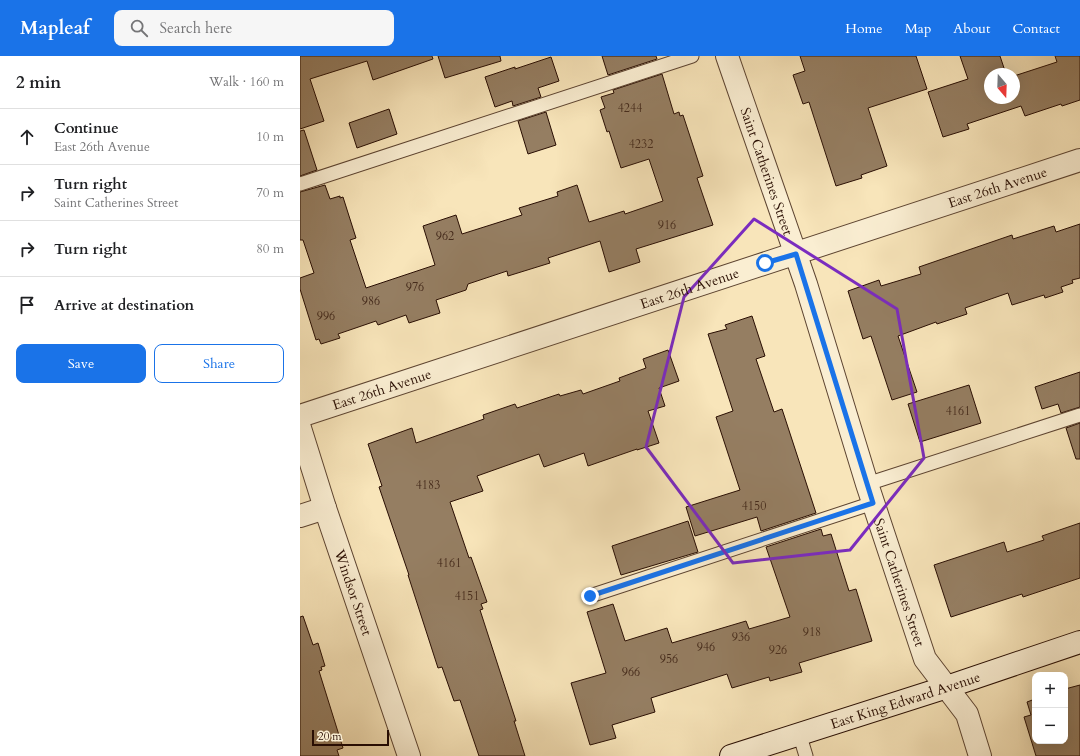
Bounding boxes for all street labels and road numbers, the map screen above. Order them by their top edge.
street label: Saint Catherines Street [736,105,798,238]
street label: East 26th Avenue [945,162,1049,212]
street label: East 26th Avenue [638,263,742,313]
street label: East 26th Avenue [330,364,434,414]
street label: Saint Catherines Street [869,516,930,649]
street label: Windsor Street [330,546,377,639]
street label: East King Edward Avenue [828,667,983,733]

